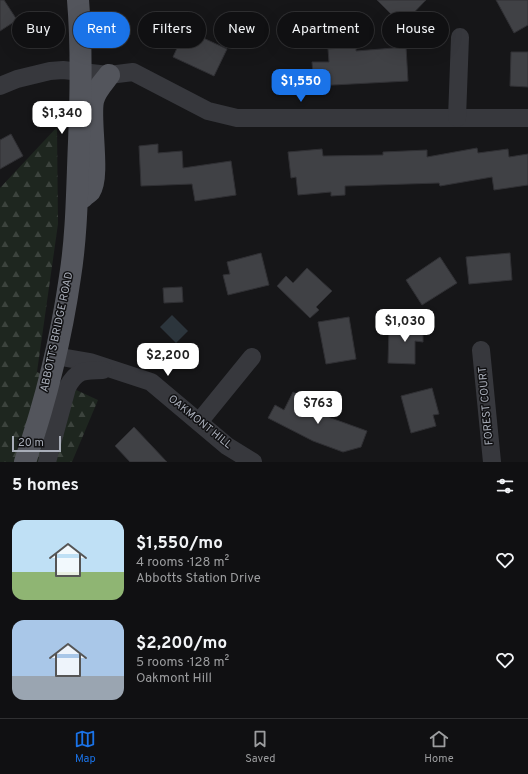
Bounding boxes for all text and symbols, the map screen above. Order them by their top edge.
chip: Buy [12,12,65,48]
chip: Rent [73,12,130,48]
chip: Filters [138,12,206,48]
chip: New [214,12,269,48]
chip: Apartment [277,12,374,48]
chip: House [382,12,449,48]
pin: $1,550 [268,69,334,103]
text: $1,550 [281,74,321,90]
pin: $1,340 [29,101,95,135]
text: $1,340 [41,106,83,122]
street label: ABBOTTS BRIDGE ROAD [37,271,77,393]
pin: $1,030 [372,309,438,343]
text: $1,030 [384,314,426,330]
pin: $2,200 [135,343,201,377]
text: $2,200 [146,348,190,364]
street label: FOREST COURT [476,366,496,446]
pin: $763 [294,391,342,425]
street label: OAKMONT HILL [165,392,235,452]
text: $763 [303,396,333,412]
scale bar [12,434,61,453]
text: 20 m [18,436,44,450]
text: 5 homes [12,475,79,497]
icon: filters [494,475,516,497]
text: $1,550/mo [136,533,223,555]
icon: home [44,536,92,584]
icon: heart [494,549,516,571]
text: 4 rooms · 128 m² [136,555,229,571]
text: Abbotts Station Drive [136,571,261,587]
text: $2,200/mo [136,633,227,655]
icon: home [44,636,92,684]
icon: heart [494,649,516,671]
text: 5 rooms · 128 m² [136,655,229,671]
text: Oakmont Hill [136,671,212,687]
tab: Map [74,728,96,766]
tab: Saved [245,728,276,766]
tab: Home [424,728,454,766]

